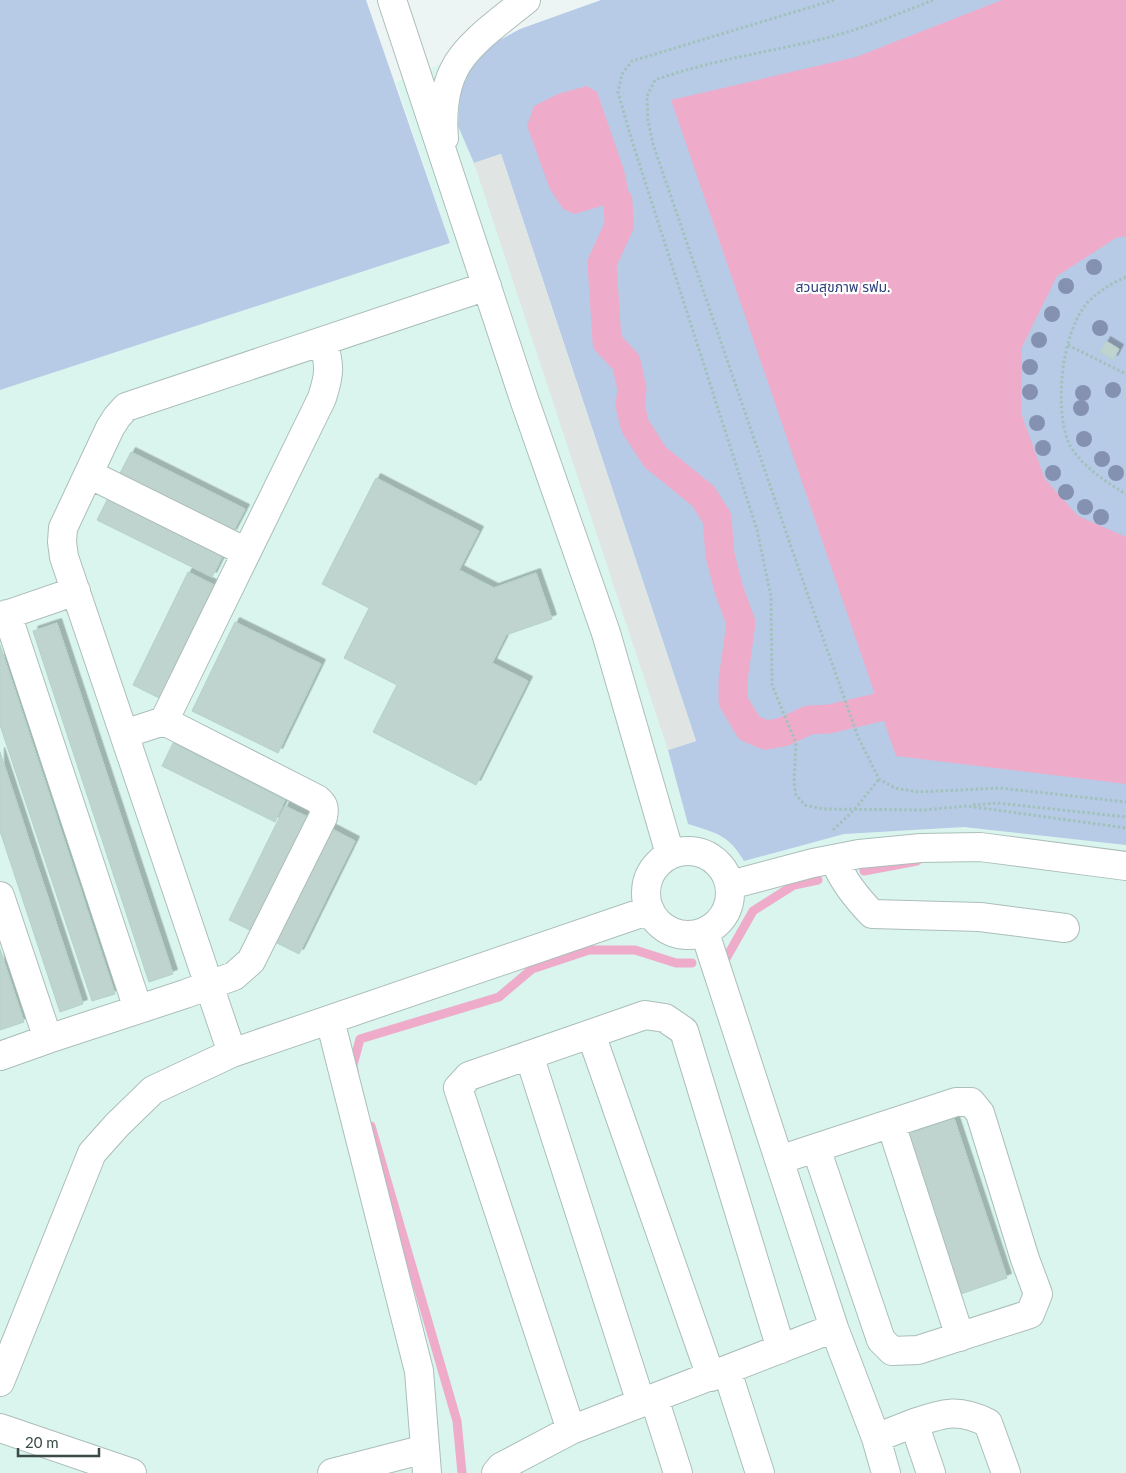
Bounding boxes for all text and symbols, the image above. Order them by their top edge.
park label: สวนสุขภาพ รฟม. [796,278,890,296]
scale bar [18,1426,99,1458]
text: 20 m [25,1433,59,1451]

